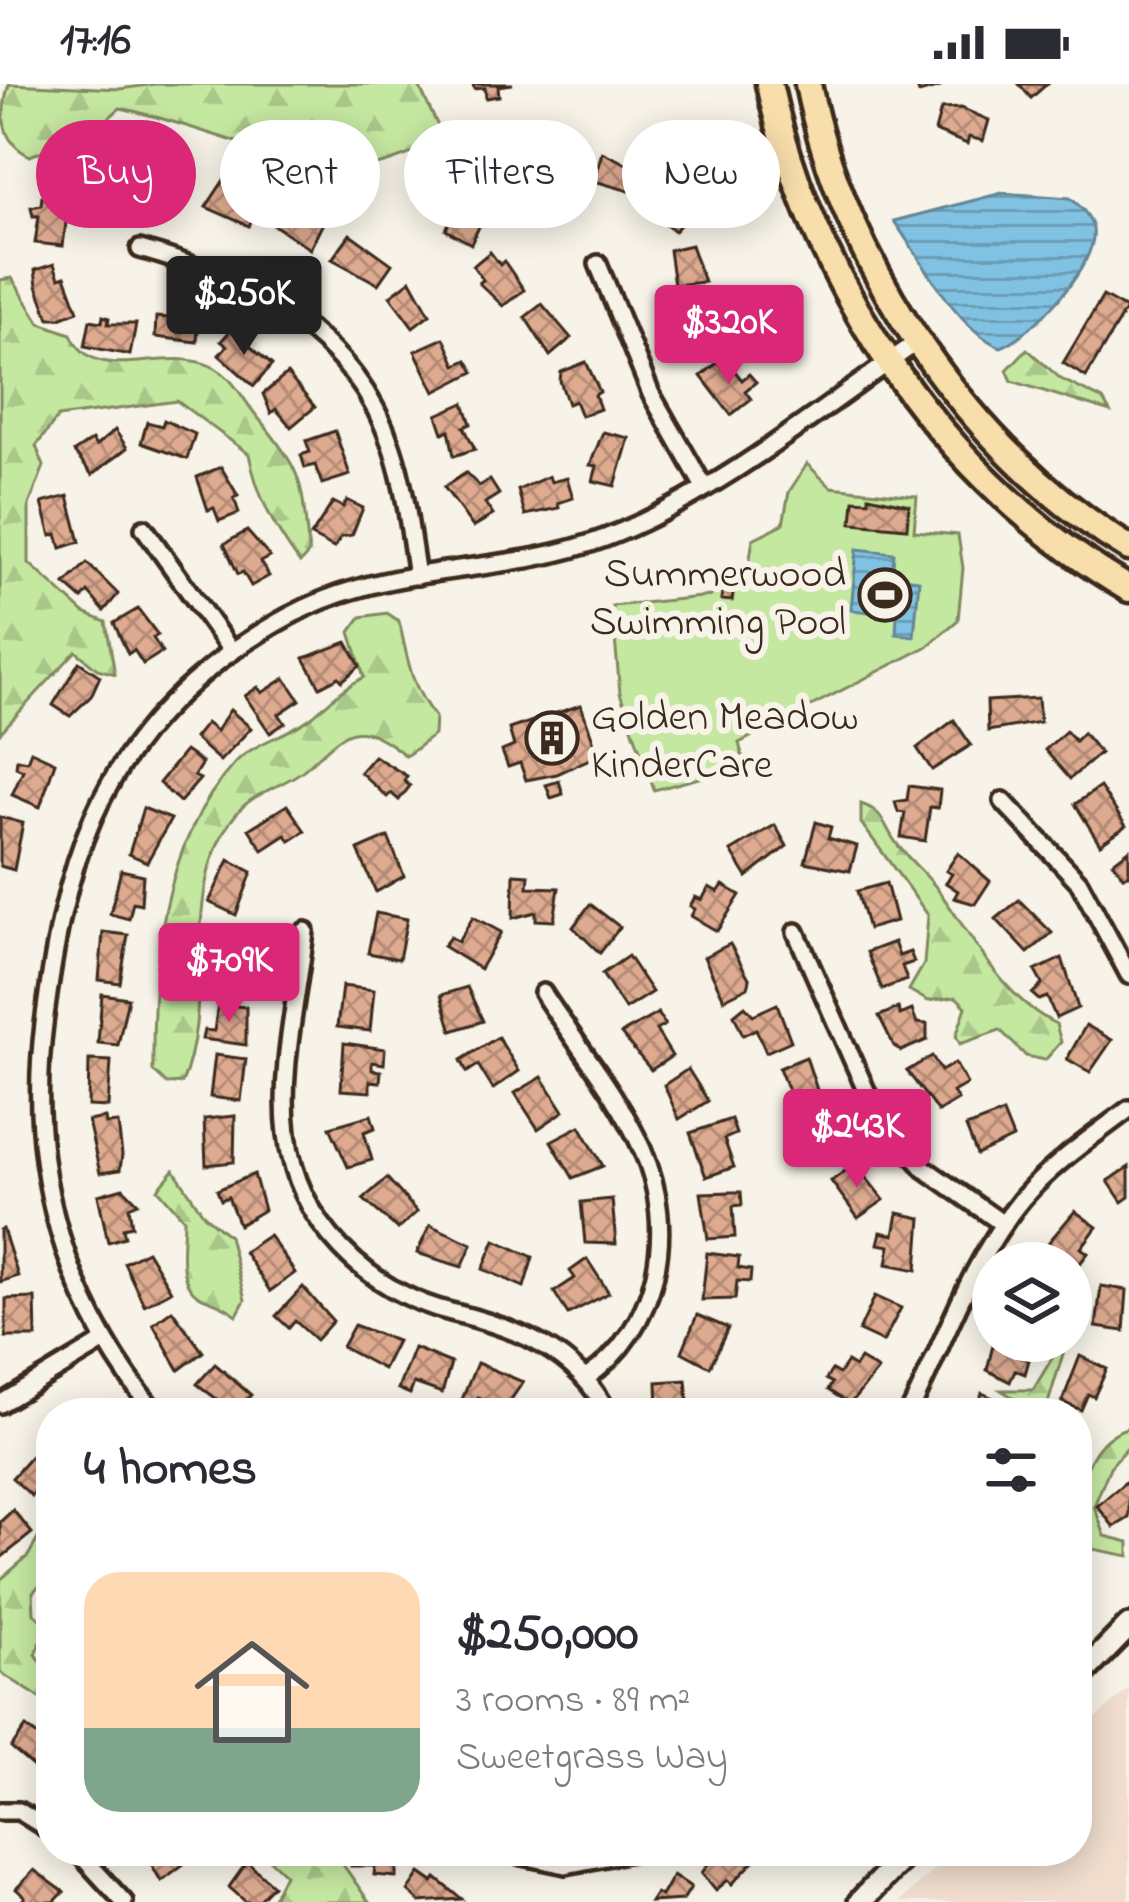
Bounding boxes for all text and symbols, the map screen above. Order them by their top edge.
text: 17:16 [60,9,131,75]
chip: Buy [36,120,196,228]
chip: Rent [220,120,380,228]
chip: Filters [404,120,598,228]
chip: New [622,120,780,228]
pin: $250K [160,256,328,358]
text: $250K [193,266,295,323]
pin: $320K [645,285,813,387]
text: $320K [682,295,776,352]
place label: Summerwood Swimming Pool [590,545,846,654]
sports icon: Summerwood Swimming Pool [857,567,913,623]
place label: Golden Meadow KinderCare [591,688,859,797]
building icon: Golden Meadow KinderCare [524,710,580,766]
pin: $709K [145,923,313,1025]
text: $709K [185,933,273,990]
pin: $243K [773,1089,941,1191]
text: $243K [810,1099,904,1156]
map controls [972,1242,1092,1362]
button: layers [972,1242,1092,1362]
text: 4 homes [84,1433,257,1508]
icon: filters [978,1437,1044,1503]
text: $250,000 [456,1598,638,1673]
icon: home [180,1620,324,1764]
text: 3 rooms · 89 m² [456,1673,690,1730]
text: Sweetgrass Way [456,1730,728,1787]

